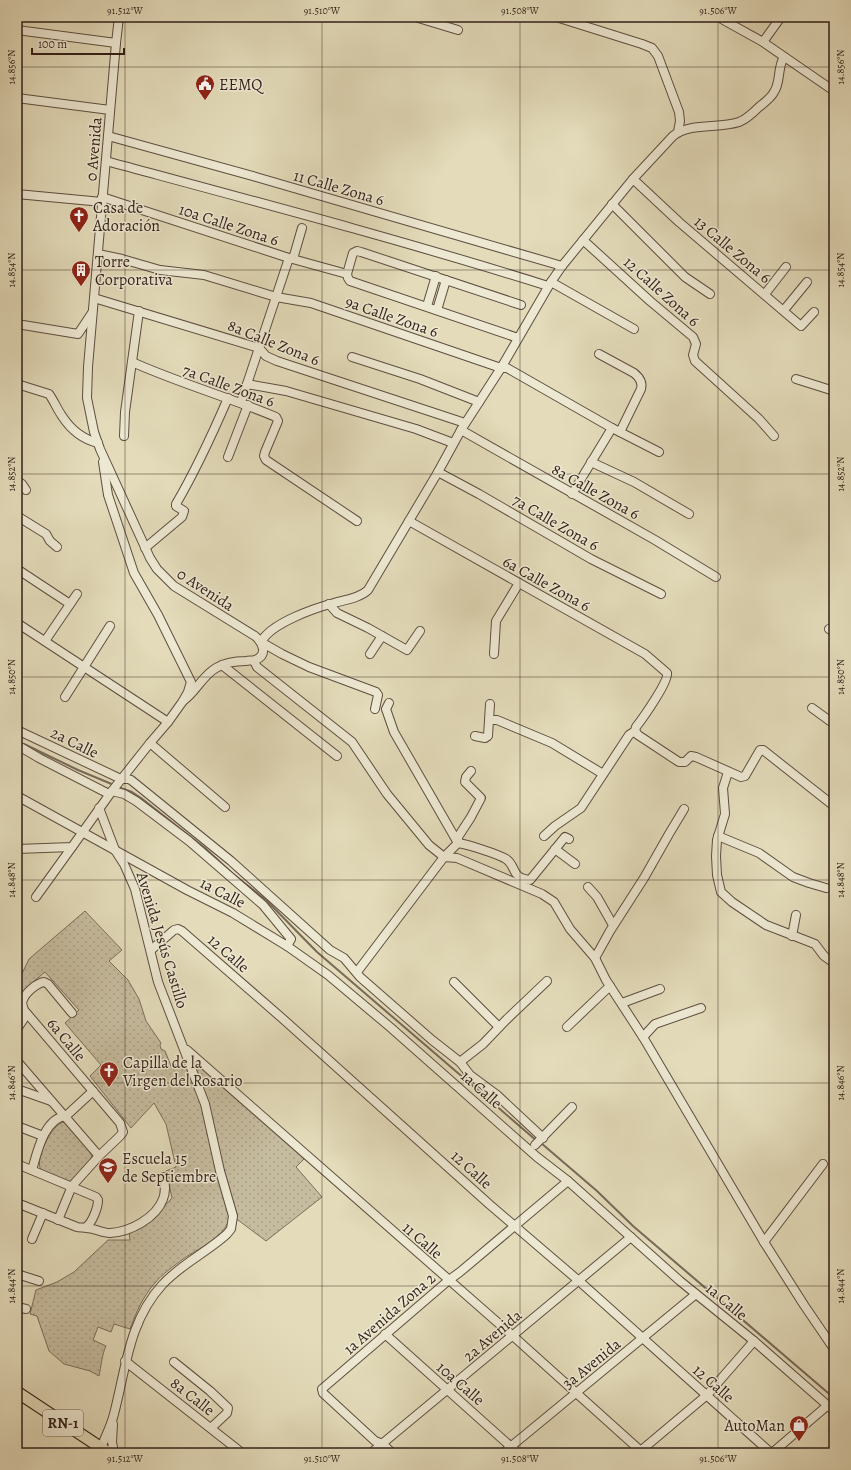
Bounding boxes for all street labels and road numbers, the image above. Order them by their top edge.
street label: 0 Avenida [80,116,108,182]
street label: 11 Calle Zona 6 [291,165,387,211]
street label: 10a Calle Zona 6 [176,198,281,251]
street label: 13 Calle Zona 6 [689,211,776,289]
street label: 12 Calle Zona 6 [619,252,704,332]
street label: 9a Calle Zona 6 [342,291,441,343]
street label: 8a Calle Zona 6 [224,314,323,371]
street label: 7a Calle Zona 6 [180,359,278,413]
street label: 8a Calle Zona 6 [548,459,643,525]
street label: 7a Calle Zona 6 [508,489,603,557]
street label: 6a Calle Zona 6 [499,551,594,617]
street label: 0 Avenida [173,563,239,617]
street label: 2a Calle [47,722,102,764]
street label: Avenida Jesús Castillo [131,868,193,1011]
street label: 1a Calle [196,872,249,914]
street label: 12 Calle [203,929,254,978]
street label: 6a Calle [42,1013,91,1066]
street label: 1a Calle [456,1066,507,1114]
street label: 12 Calle [446,1145,497,1194]
street label: 11 Calle [398,1217,447,1264]
street label: 1a Avenida Zona 2 [339,1267,441,1360]
street label: 1a Calle [701,1278,752,1326]
street label: 2a Avenida [459,1304,527,1367]
street label: 3a Avenida [558,1333,626,1394]
street label: 10a Calle [432,1357,489,1411]
street label: 12 Calle [688,1359,739,1408]
street label: 8a Calle [166,1372,219,1421]
road number: RN-1 [43,1410,83,1436]

